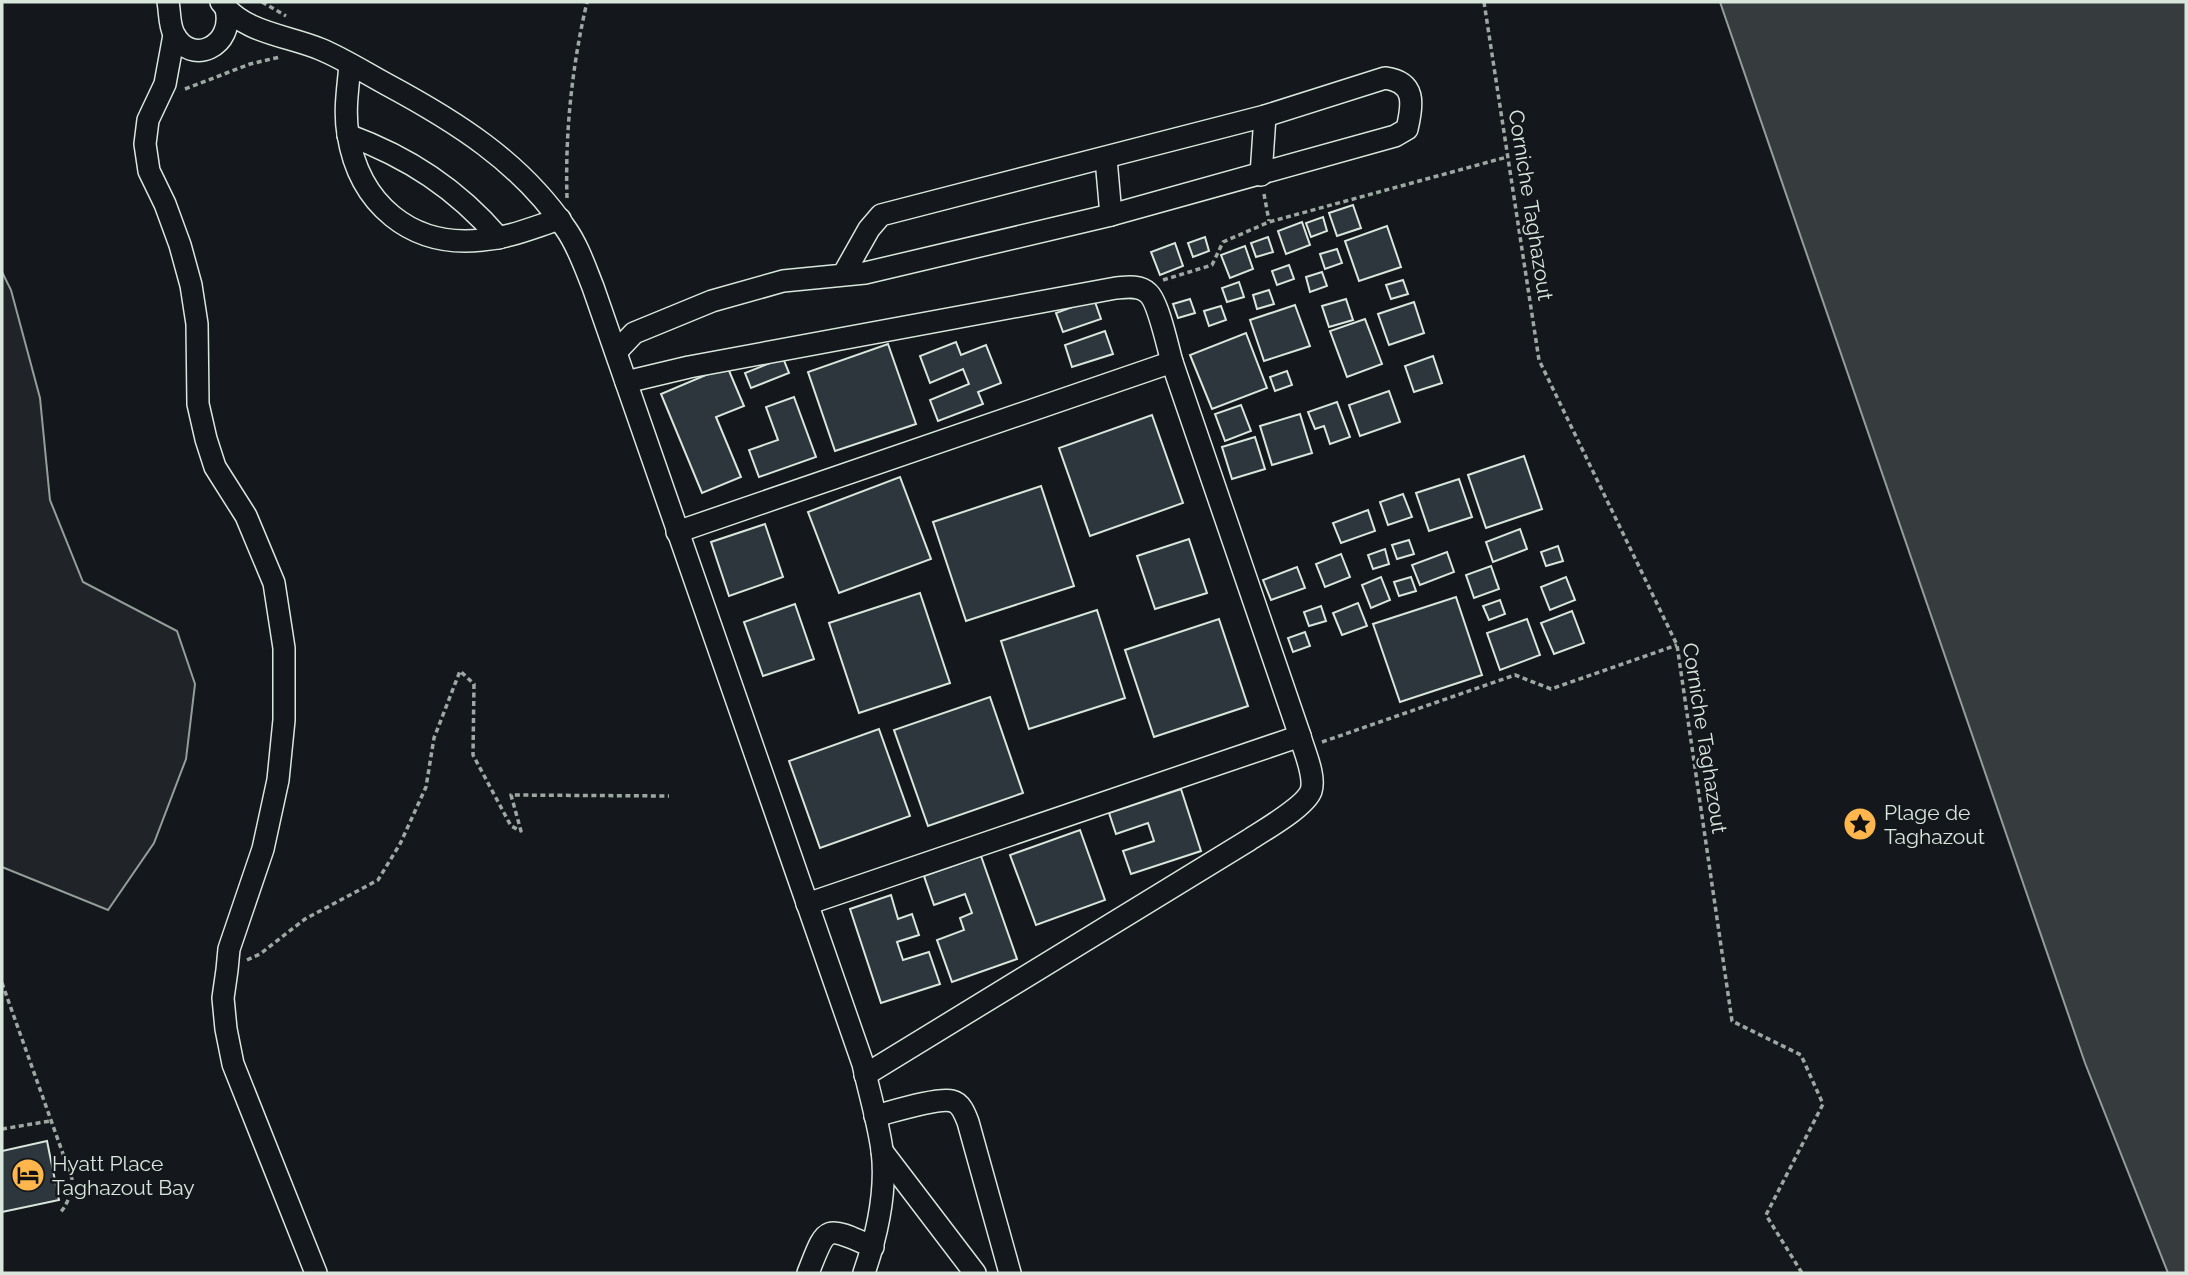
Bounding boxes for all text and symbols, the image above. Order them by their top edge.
street label: Corniche Taghazout [1504,108,1558,302]
street label: Corniche Taghazout [1678,641,1732,835]
place label: Plage de Taghazout [1884,800,1985,849]
place icon: Plage de Taghazout [1841,805,1879,843]
place label: Hyatt Place Taghazout Bay [52,1151,195,1200]
hotel icon: Hyatt Place Taghazout Bay [9,1156,47,1194]

